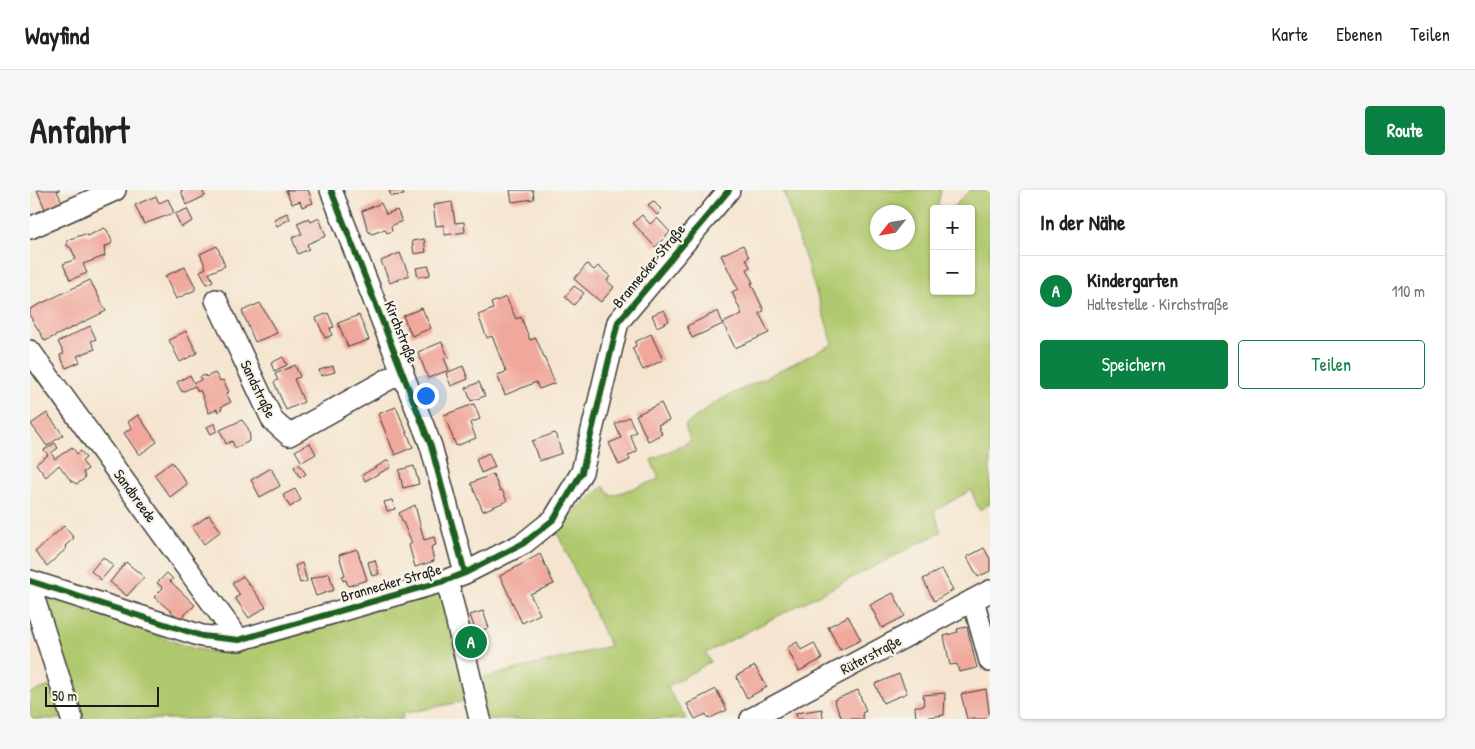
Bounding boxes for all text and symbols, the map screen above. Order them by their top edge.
text: Wayfind [25,19,89,51]
text: Karte [1272,22,1308,47]
text: Ebenen [1336,22,1382,47]
text: Teilen [1410,22,1450,47]
button: Route [1365,106,1445,155]
text: Anfahrt [30,107,129,154]
north arrow [870,205,915,250]
map controls [930,205,975,295]
button: + [930,205,975,250]
text: In der Nähe [1040,208,1125,237]
street label: Brannecker Straße [607,219,690,312]
button: − [930,250,975,295]
text: Kindergarten [1087,267,1178,293]
text: A [1052,280,1060,302]
text: 110 m [1392,280,1425,302]
text: Haltestelle · Kirchstraße [1087,293,1229,315]
street label: Kirchstraße [379,297,423,366]
button: Speichern [1040,340,1228,389]
button: Teilen [1238,340,1425,389]
street label: Sandstraße [235,356,281,421]
your location [413,383,439,409]
street label: Sandbreede [109,465,162,527]
street label: Brannecker Straße [338,558,444,607]
pin: A [455,623,487,661]
street label: Rüterstraße [837,630,905,679]
scale bar [45,684,159,707]
text: 50 m [52,686,77,705]

